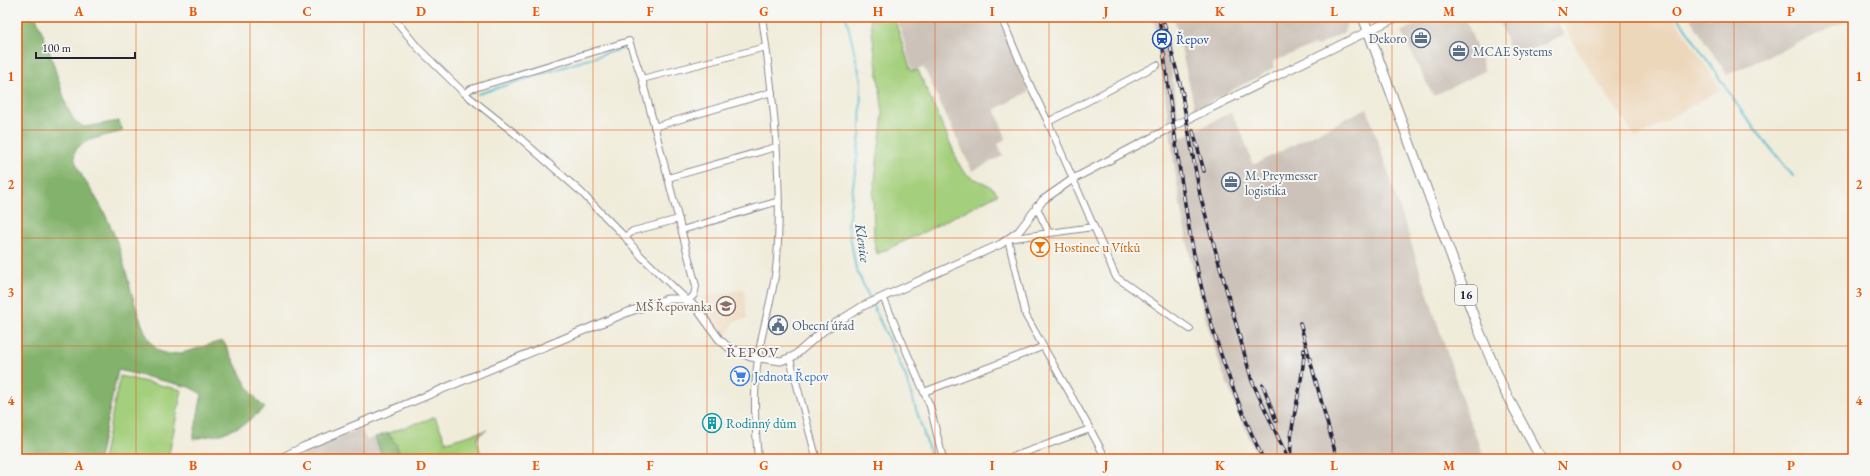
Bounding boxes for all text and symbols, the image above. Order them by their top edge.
text: A [73,3,84,20]
text: B [189,3,197,20]
text: C [302,3,312,20]
text: D [416,3,426,20]
text: E [532,3,540,20]
text: F [646,3,654,20]
text: G [759,3,769,20]
text: H [873,3,884,20]
text: I [990,3,995,20]
text: J [1102,3,1109,20]
text: K [1215,3,1226,20]
text: L [1330,3,1338,20]
text: M [1443,3,1455,20]
text: N [1558,3,1569,20]
text: O [1672,3,1682,20]
text: P [1787,3,1795,20]
office icon: Dekoro [1410,27,1432,49]
station icon: Řepov [1151,28,1173,50]
place label: Dekoro [1369,30,1407,47]
place label: Řepov [1176,31,1209,48]
scale bar [36,34,135,60]
text: 100 m [42,40,72,56]
office icon: MCAE Systems [1448,40,1470,62]
place label: MCAE Systems [1473,43,1552,60]
text: 1 [8,68,15,85]
text: 1 [1856,68,1863,85]
place label: M. Preymesser logistika [1245,167,1318,199]
office icon: M. Preymesser logistika [1220,171,1242,193]
text: 2 [8,176,15,193]
text: 2 [1856,176,1863,193]
water label: Klenice [851,222,875,264]
bar icon: Hostinec u Vítků [1029,236,1051,258]
place label: Hostinec u Vítků [1054,239,1140,256]
text: 3 [8,284,15,301]
text: 3 [1856,284,1863,301]
road number: 16 [1455,285,1477,305]
school or university icon: MŠ Řepovanka [715,295,737,317]
place label: MŠ Řepovanka [635,298,713,315]
public building icon: Obecní úřad [767,314,789,336]
place label: Obecní úřad [792,317,855,334]
district label: ŘEPOV [726,342,780,361]
supermarket icon: Jednota Řepov [729,365,751,387]
place label: Jednota Řepov [753,368,828,385]
text: 4 [8,392,15,409]
text: 4 [1856,392,1863,409]
building icon: Rodinný dům [701,412,723,434]
place label: Rodinný dům [726,415,797,432]
text: A [73,457,84,474]
text: B [189,457,197,474]
text: C [302,457,312,474]
text: D [416,457,426,474]
text: E [532,457,540,474]
text: F [646,457,654,474]
text: G [759,457,769,474]
text: H [873,457,884,474]
text: I [990,457,995,474]
text: J [1102,457,1109,474]
text: K [1215,457,1226,474]
text: L [1330,457,1338,474]
text: M [1443,457,1455,474]
text: N [1558,457,1569,474]
text: O [1672,457,1682,474]
text: P [1787,457,1795,474]

